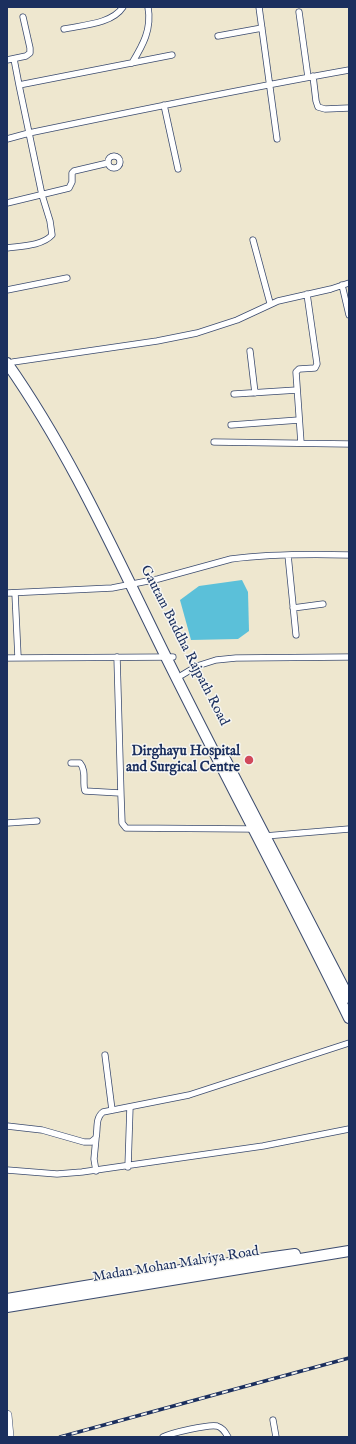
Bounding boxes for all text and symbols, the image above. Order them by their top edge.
street label: Gautam Buddha Rajpath Road [136,563,232,729]
place label: Dirghayu Hospital and Surgical Centre [126,744,240,776]
marker: Dirghayu Hospital and Surgical Centre [243,754,255,766]
street label: Madan Mohan Malviya Road [92,1244,260,1286]

